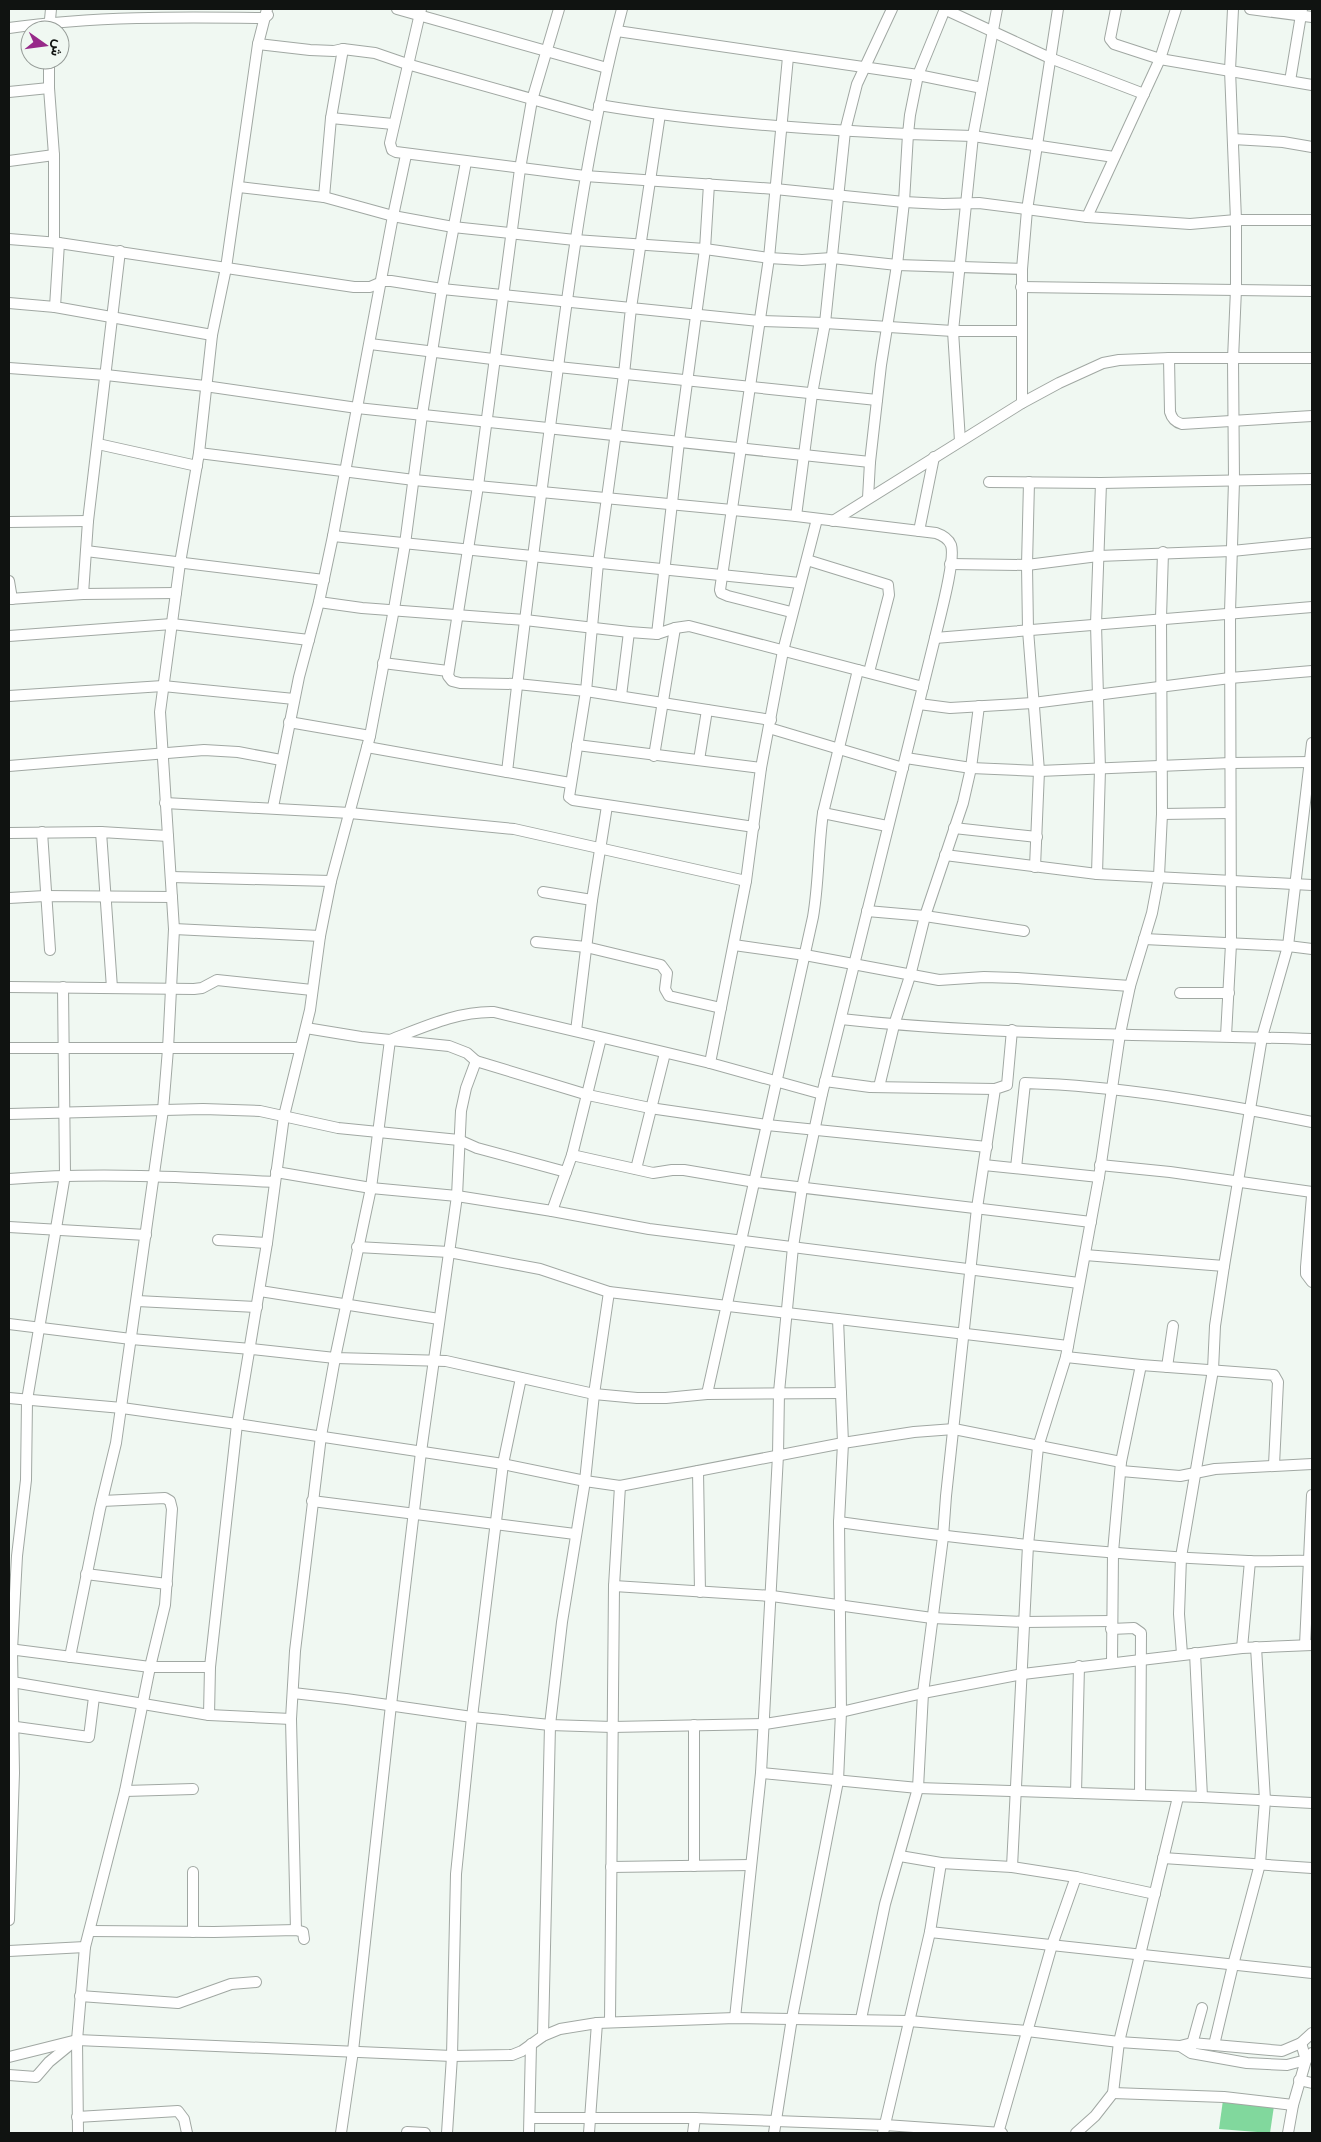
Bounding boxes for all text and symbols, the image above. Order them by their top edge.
north arrow [20,20,70,70]
text: ش [47,38,68,59]

